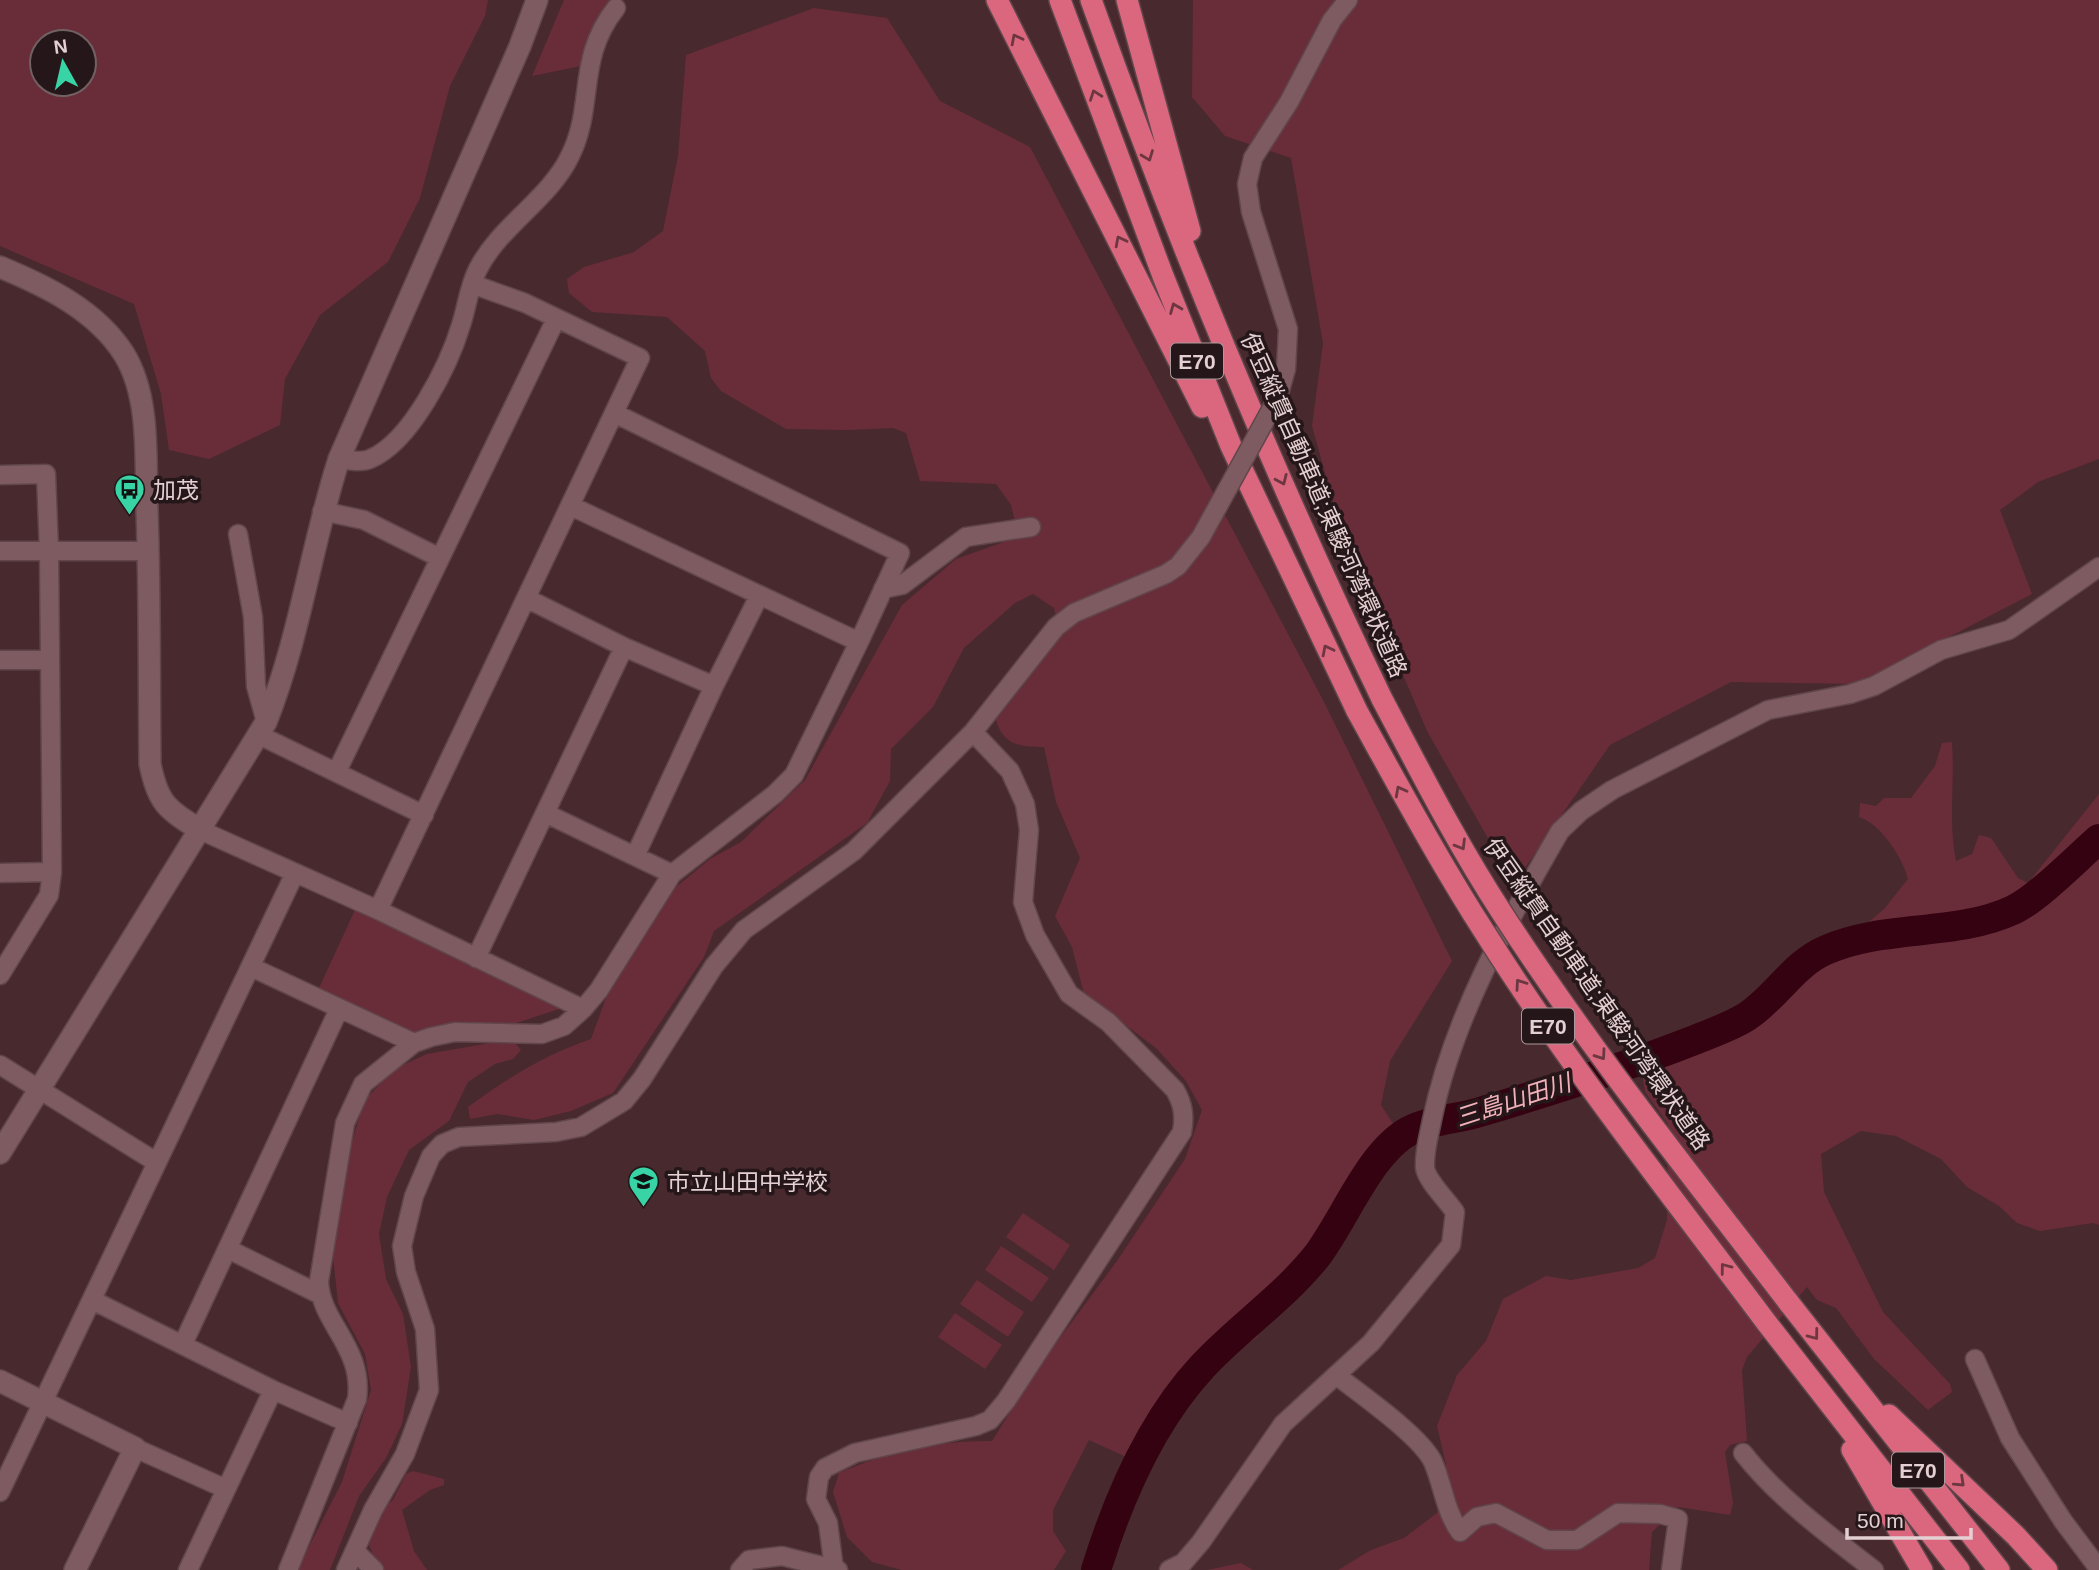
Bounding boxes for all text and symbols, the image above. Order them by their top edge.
north arrow [28,28,98,98]
one-way arrow [1010,34,1024,46]
text: N [52,35,69,58]
one-way arrow [1089,90,1103,102]
one-way arrow [1140,150,1154,162]
one-way arrow [1115,236,1128,248]
one-way arrow [1170,302,1184,314]
street label: 伊豆縦貫自動車道;東駿河湾環状道路 [1236,329,1412,681]
road number: E70 [1171,344,1223,378]
one-way arrow [1274,472,1288,485]
bus stop icon: 加茂 [113,473,147,517]
place label: 加茂 [153,477,199,503]
one-way arrow [1321,645,1335,657]
one-way arrow [1395,786,1409,798]
street label: 伊豆縦貫自動車道;東駿河湾環状道路 [1479,833,1715,1155]
one-way arrow [1452,838,1465,851]
one-way arrow [1515,979,1528,992]
road number: E70 [1522,1009,1574,1044]
one-way arrow [1593,1047,1605,1060]
water label: 三島山田川 [1452,1068,1577,1131]
school or university icon: 市立山田中学校 [627,1165,661,1209]
place label: 市立山田中学校 [667,1169,828,1195]
one-way arrow [1721,1263,1734,1275]
one-way arrow [1805,1328,1818,1340]
road number: E70 [1892,1452,1944,1488]
one-way arrow [1952,1474,1965,1487]
scale bar [1847,1496,1971,1540]
text: 50 m [1857,1509,1904,1532]

